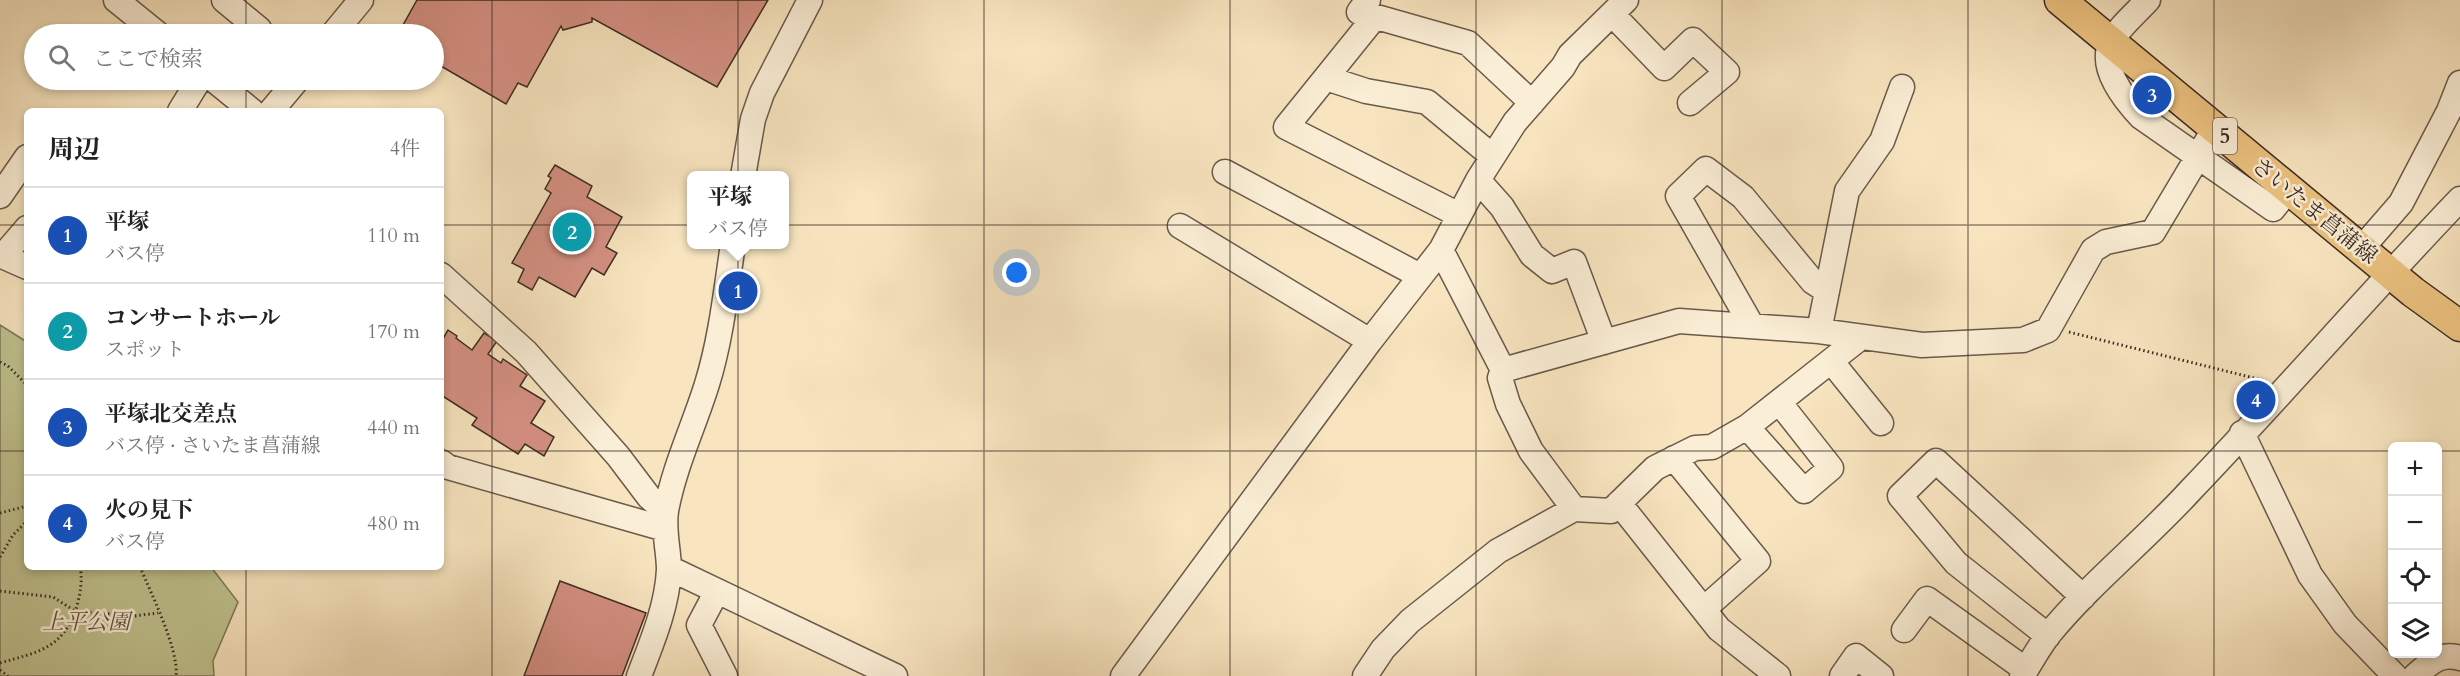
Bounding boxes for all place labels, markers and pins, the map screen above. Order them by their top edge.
pin: 3 [2132,72,2172,118]
pin: 2 [552,210,592,254]
pin: 1 [718,268,758,314]
pin: 4 [2236,378,2276,422]

